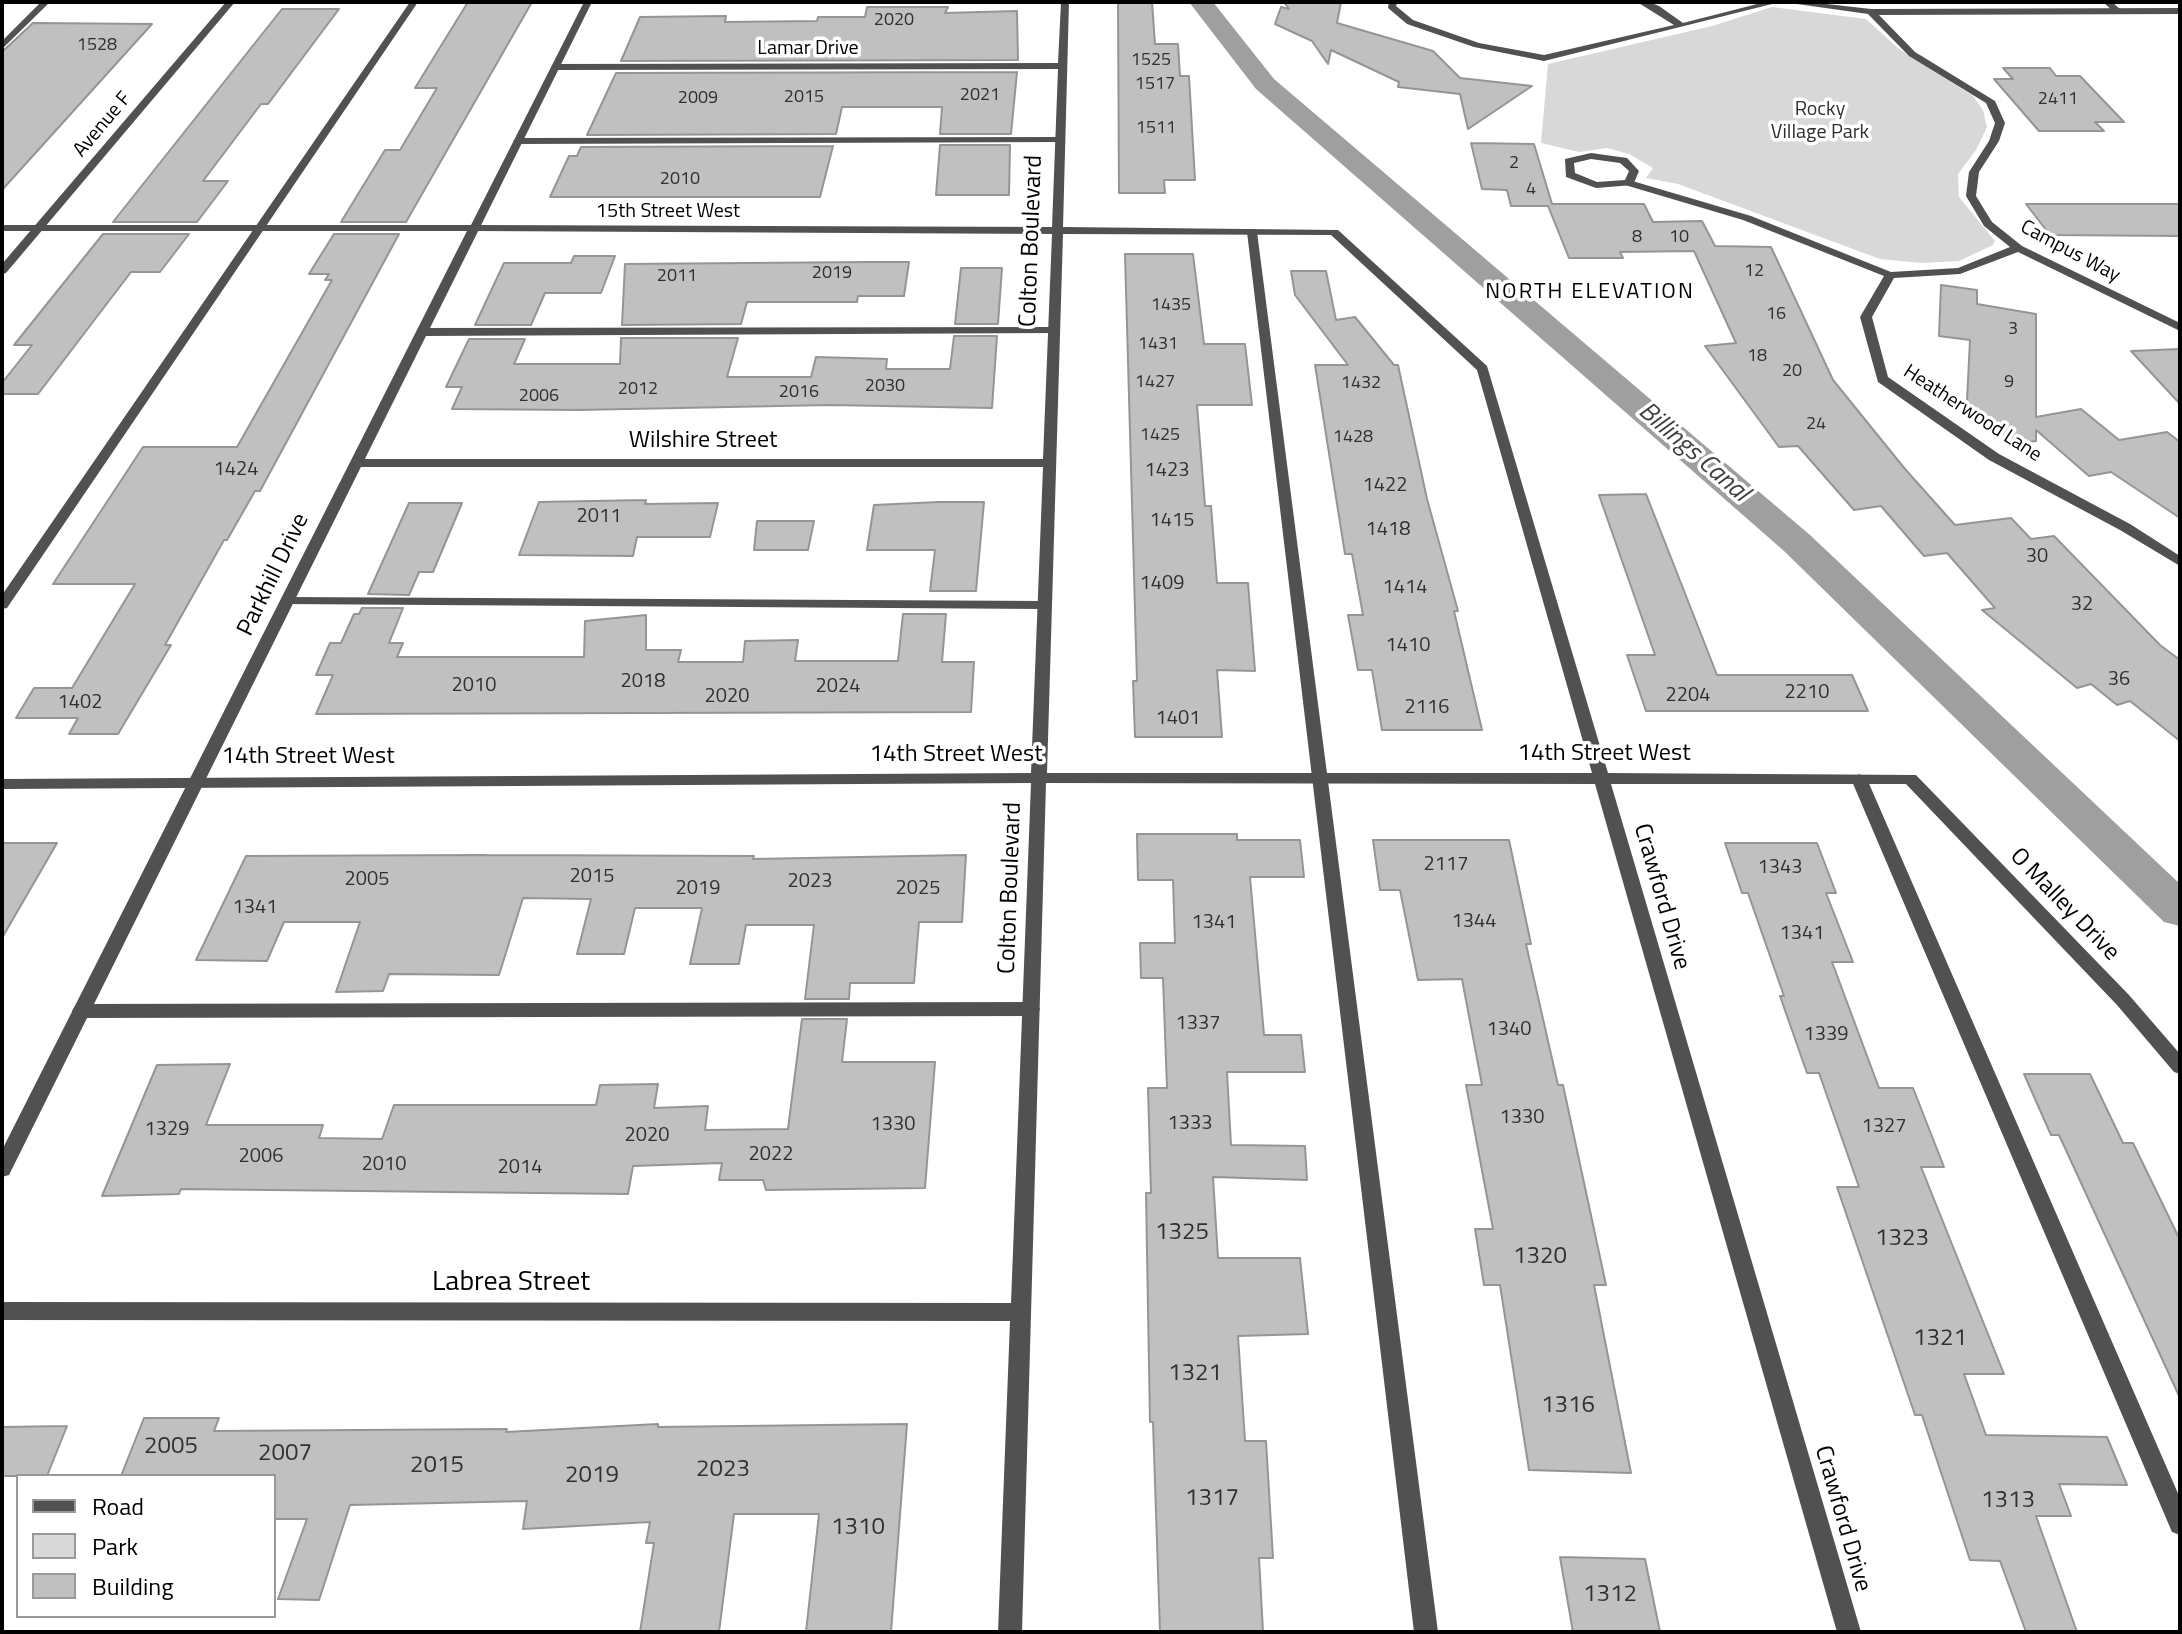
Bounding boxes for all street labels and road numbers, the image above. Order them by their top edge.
street label: Lamar Drive [757,37,859,61]
street label: Avenue F [69,88,137,162]
street label: Colton Boulevard [1015,155,1049,327]
street label: 15th Street West [596,200,740,224]
street label: Campus Way [2016,216,2124,288]
street label: Heatherwood Lane [1898,360,2046,468]
street label: Wilshire Street [629,427,777,455]
street label: Parkhill Drive [232,509,316,641]
street label: 14th Street West [1517,740,1691,768]
street label: 14th Street West [869,741,1043,769]
street label: 14th Street West [221,743,395,771]
street label: Colton Boulevard [994,802,1028,974]
street label: Crawford Drive [1626,821,1696,973]
street label: O Malley Drive [2003,843,2125,967]
street label: Labrea Street [432,1266,590,1300]
street label: Crawford Drive [1807,1443,1877,1595]

